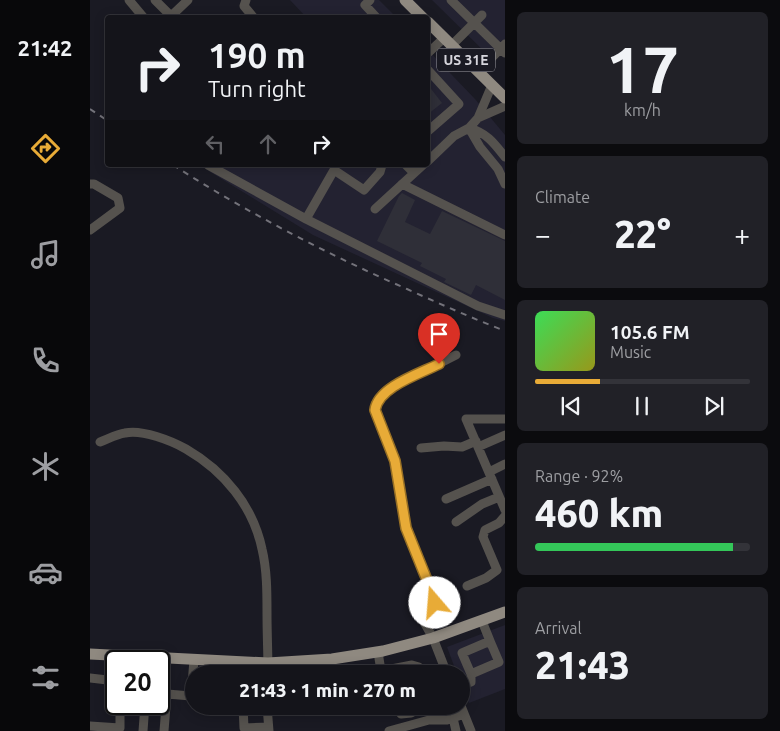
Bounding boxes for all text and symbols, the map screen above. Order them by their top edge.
text: 17 [606,32,679,105]
text: 21:42 [17,35,73,60]
icon: right [125,35,190,100]
text: 190 m [208,35,306,75]
road number: US 31E [437,48,495,72]
text: Turn right [208,76,306,101]
text: km/h [624,101,661,119]
icon: left [201,130,229,158]
icon: ahead [254,130,282,158]
icon: right [307,130,335,158]
icon: directions [28,131,63,166]
text: Climate [535,188,590,206]
text: 22° [614,213,671,255]
text: − [535,219,551,250]
text: + [734,219,750,250]
icon: music [28,237,63,272]
pin [418,313,460,364]
icon: arrive [425,320,453,348]
text: 105.6 FM [610,321,690,343]
icon: phone [28,343,63,378]
text: Music [610,343,651,361]
icon: previous [557,392,585,420]
icon: pause [628,392,656,420]
icon: next [700,392,728,420]
icon: climate [28,449,63,484]
text: Range · 92% [535,467,623,485]
text: 460 km [535,492,663,534]
icon: car [28,555,63,590]
position arrow [408,576,460,628]
text: Arrival [535,619,582,637]
text: 21:43 [535,644,630,686]
speed limit sign: 20 [105,650,170,715]
icon: filters [28,660,63,695]
text: 21:43 · 1 min · 270 m [239,679,416,701]

